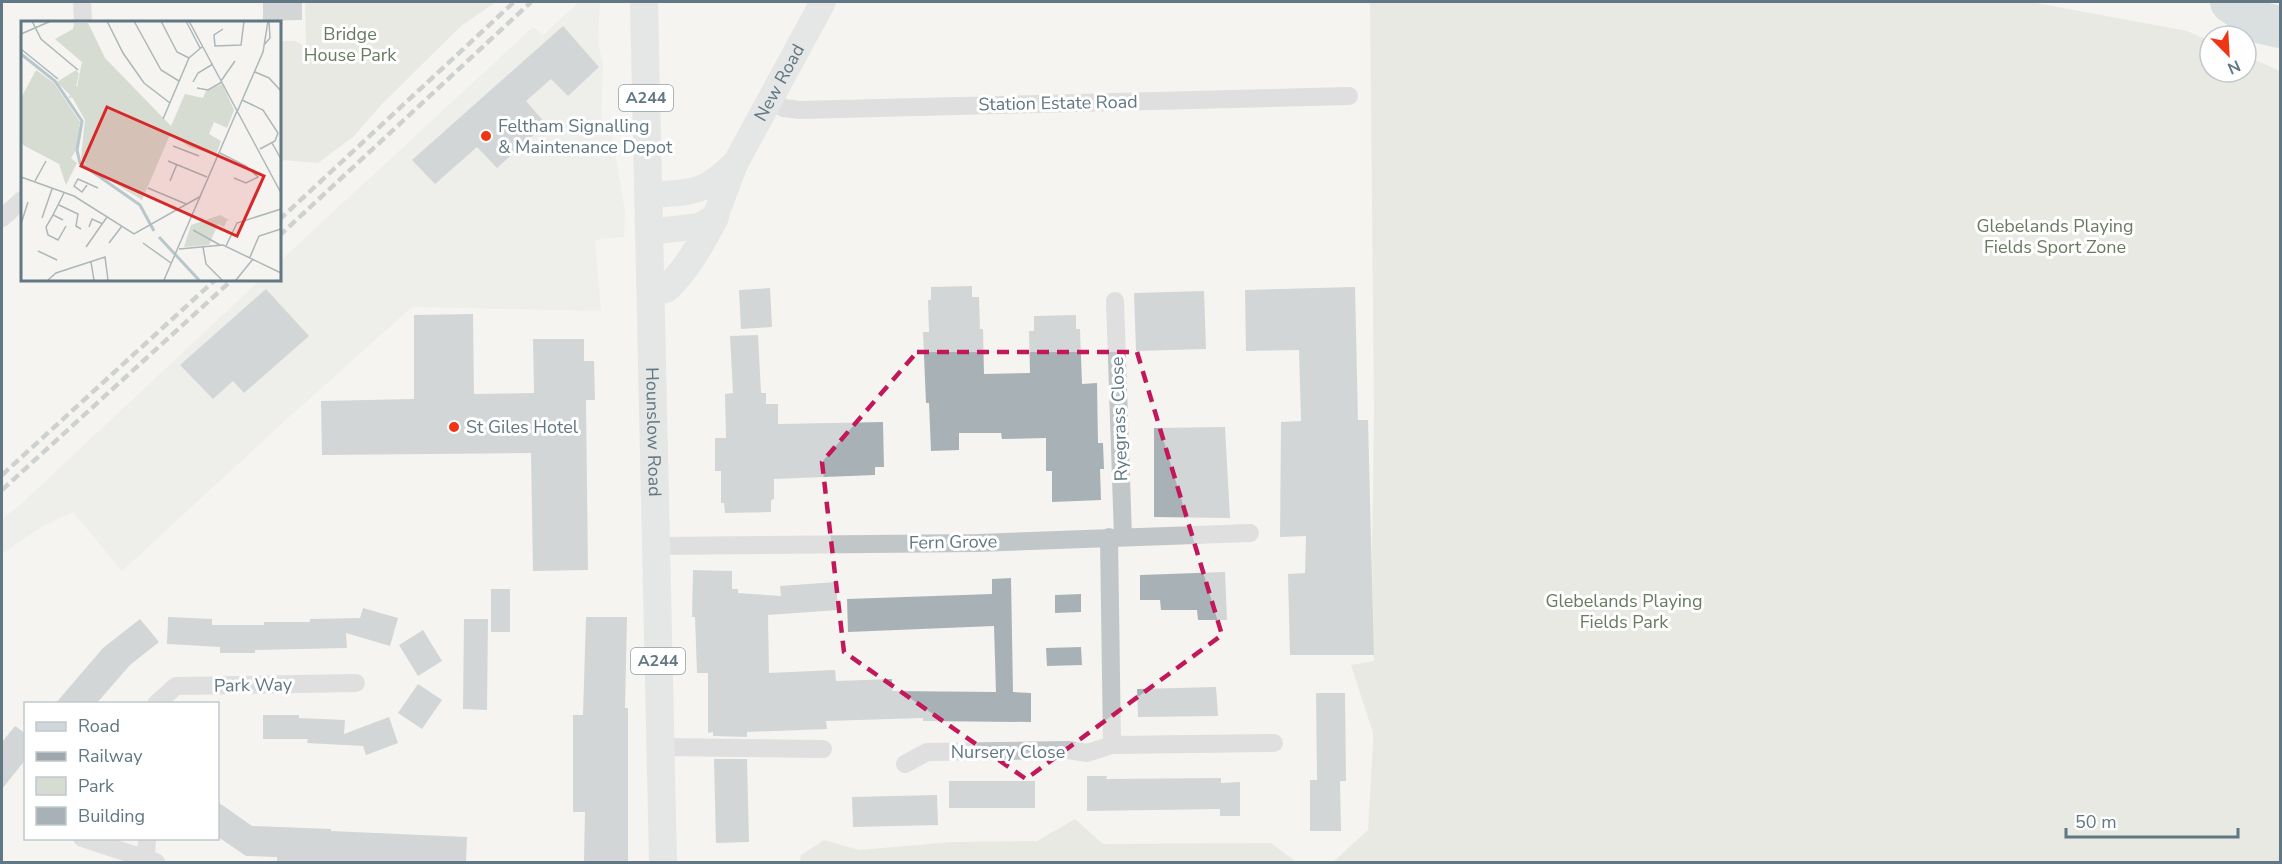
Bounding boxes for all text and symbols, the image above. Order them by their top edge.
inset map [21,21,280,280]
park label: Bridge House Park [304,22,397,67]
north arrow [2198,24,2258,84]
street label: New Road [749,40,810,125]
text: N [2224,54,2244,79]
road number: A244 [619,85,673,111]
street label: Station Estate Road [978,90,1138,116]
place label: Feltham Signalling & Maintenance Depot [498,114,673,159]
marker: Feltham Signalling & Maintenance Depot [479,129,493,143]
park label: Glebelands Playing Fields Sport Zone [1976,214,2134,259]
street label: Ryegrass Close [1105,356,1133,482]
street label: Hounslow Road [640,367,667,497]
place label: St Giles Hotel [466,415,579,439]
marker: St Giles Hotel [447,420,461,434]
street label: Fern Grove [909,529,997,555]
park label: Glebelands Playing Fields Park [1545,589,1703,634]
road number: A244 [631,648,685,674]
street label: Park Way [214,672,293,698]
legend [24,702,219,840]
text: Road [78,714,120,738]
street label: Nursery Close [951,740,1065,764]
text: Railway [78,744,143,768]
text: Park [78,774,115,798]
scale bar [2066,801,2238,839]
text: Building [78,804,145,828]
text: 50 m [2075,810,2117,834]

